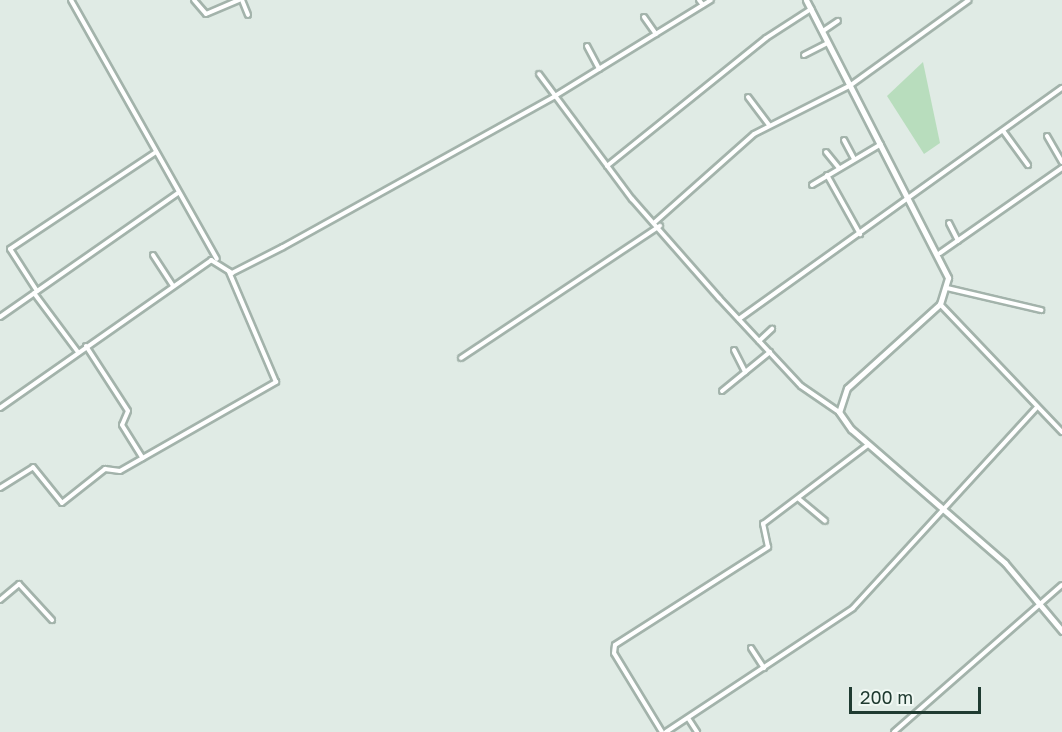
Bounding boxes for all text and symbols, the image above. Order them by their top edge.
scale bar [852,675,984,713]
text: 200 m [860,686,913,708]

